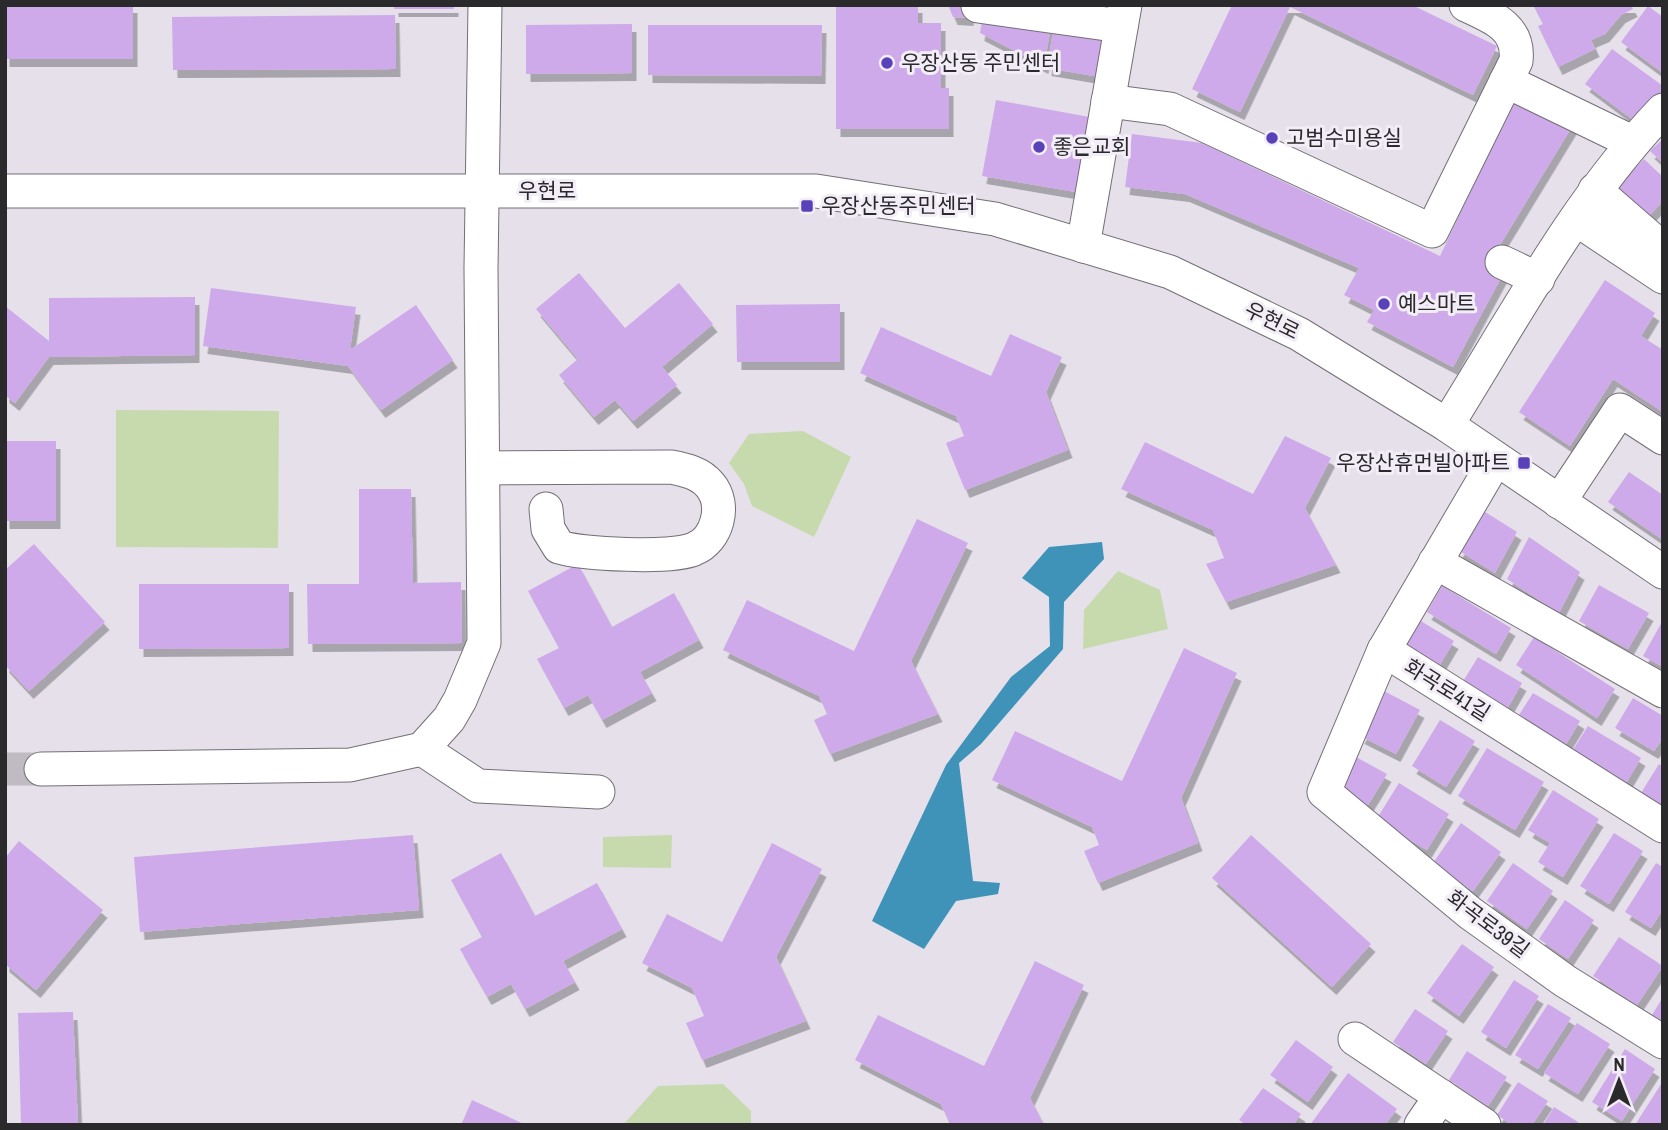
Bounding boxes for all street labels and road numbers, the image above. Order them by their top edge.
street label: 우현로 [518,176,576,205]
street label: 우현로 [1240,295,1305,346]
street label: 화곡로41길 [1399,652,1496,727]
street label: 화곡로39길 [1441,883,1536,964]

